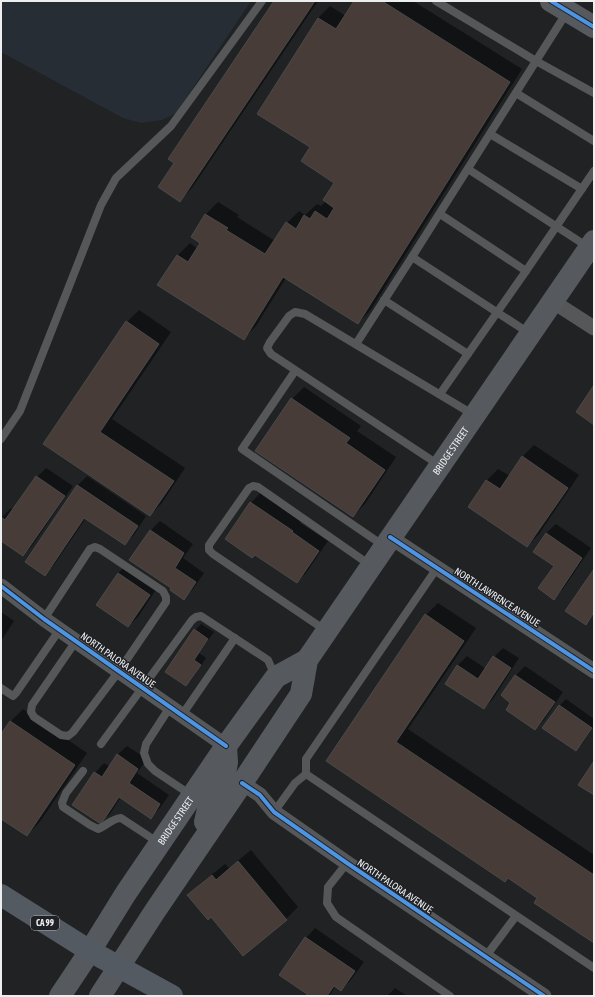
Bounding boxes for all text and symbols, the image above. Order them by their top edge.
street label: BRIDGE STREET [430,424,471,477]
street label: NORTH LAWRENCE AVENUE [452,565,542,629]
street label: NORTH PALORA AVENUE [79,630,158,690]
street label: BRIDGE STREET [155,794,196,847]
street label: NORTH PALORA AVENUE [355,857,435,916]
road number: CA 99 [31,916,59,930]

